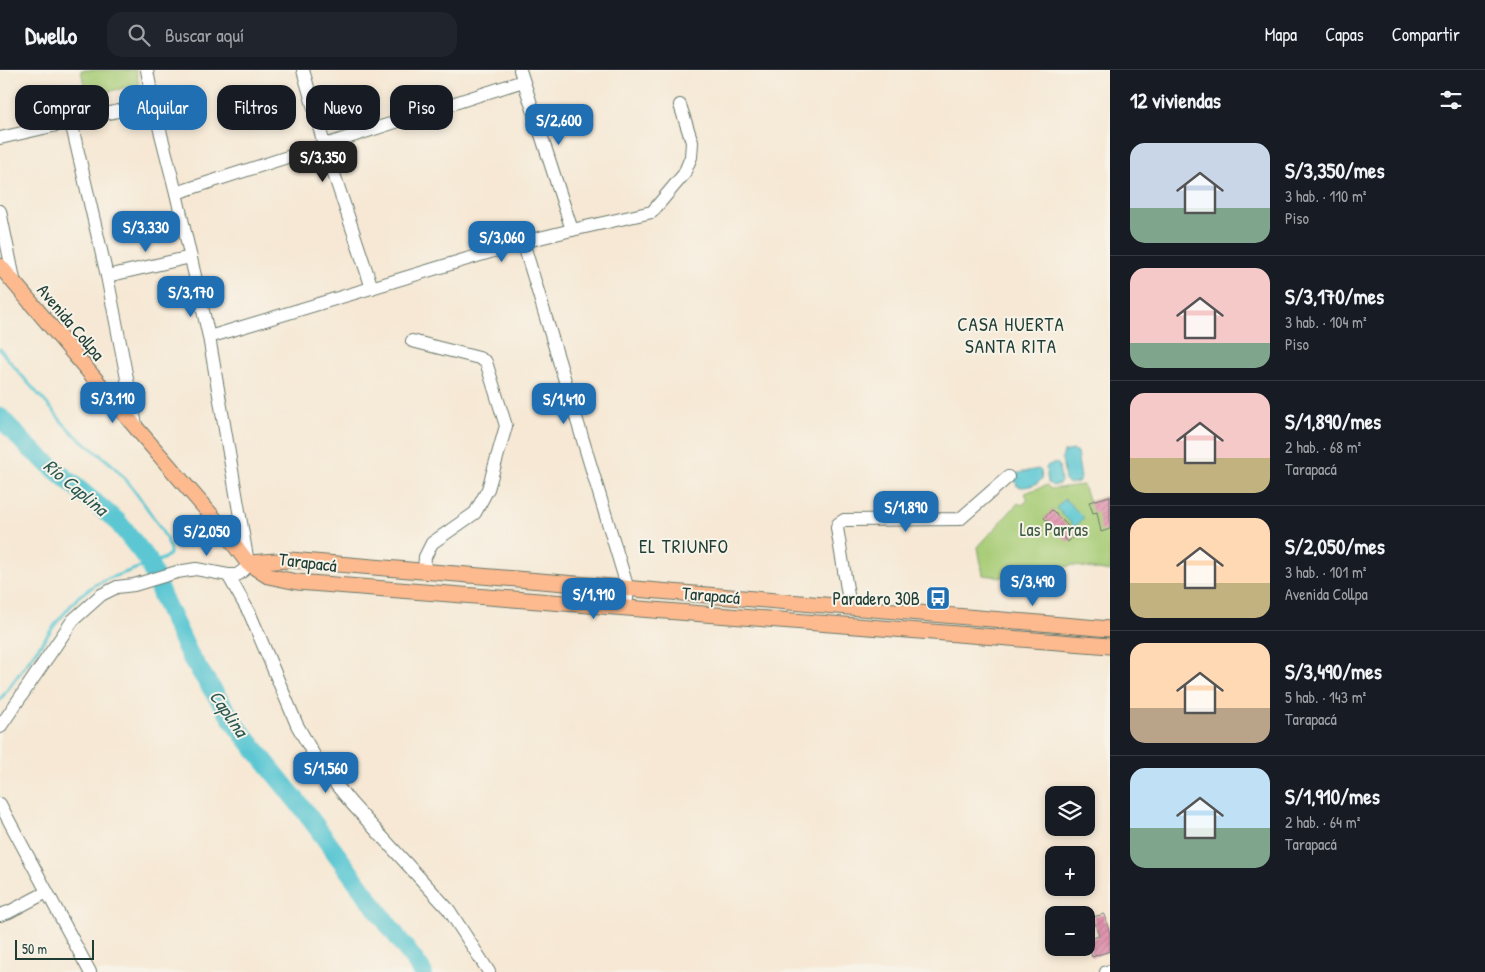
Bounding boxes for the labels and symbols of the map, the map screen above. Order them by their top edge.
pin: S/2,600 [513,104,605,146]
pin: S/3,350 [277,140,369,183]
pin: S/3,330 [100,210,192,253]
pin: S/3,060 [456,220,548,263]
pin: S/3,170 [145,276,237,318]
street label: Avenida Collpa [31,278,111,366]
district label: CASA HUERTA SANTA RITA [957,311,1065,359]
pin: S/3,110 [67,382,159,424]
pin: S/1,410 [518,382,610,425]
water label: Río Caplina [38,453,116,523]
pin: S/1,890 [860,490,952,533]
pin: S/2,050 [161,514,253,557]
park label: Las Parras [1020,517,1088,542]
district label: EL TRIUNFO [639,533,729,559]
street label: Tarapacá [278,546,338,578]
pin: S/3,490 [987,564,1079,607]
pin: S/1,910 [548,578,640,620]
street label: Tarapacá [681,580,741,610]
bus stop icon: Paradero 30B [925,585,951,611]
place label: Paradero 30B [833,586,920,611]
water label: Caplina [204,685,256,744]
pin: S/1,560 [280,752,372,794]
scale bar [15,937,94,960]

